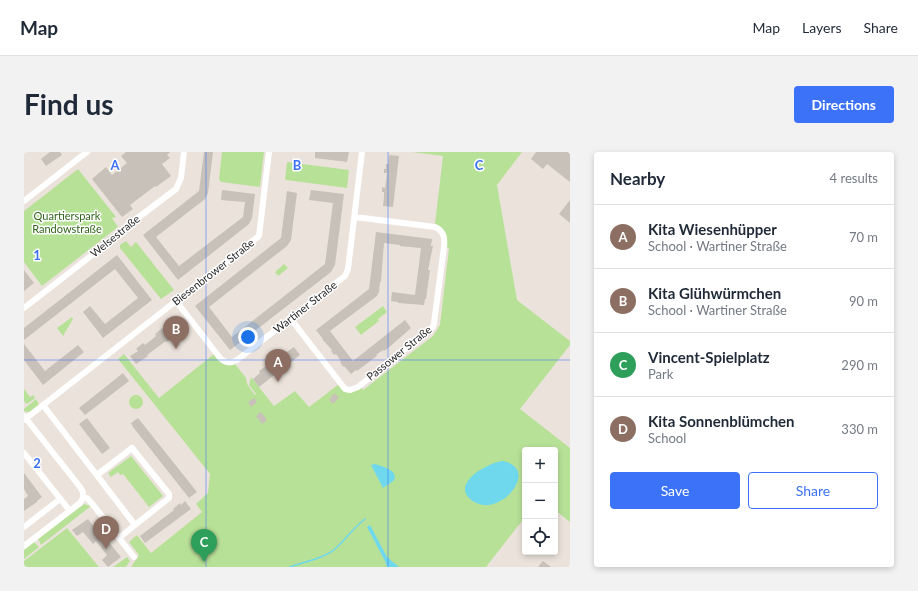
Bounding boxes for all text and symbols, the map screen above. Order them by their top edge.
text: Map [20,16,58,39]
text: Map [752,19,780,36]
text: Layers [802,19,842,36]
text: Share [864,19,898,36]
button: Directions [794,86,894,123]
text: Find us [24,87,114,121]
text: A [109,157,120,173]
text: B [293,157,302,173]
text: C [475,157,484,173]
text: Nearby [610,168,665,189]
text: 4 results [830,170,878,186]
park label: Quartierspark Randowstraße [32,209,102,235]
street label: Welsestraße [87,212,142,260]
text: Kita Wiesenhüpper [648,220,777,238]
text: A [618,229,628,245]
text: 70 m [849,229,878,245]
street label: Biesenbrower Straße [169,235,256,308]
text: School · Wartiner Straße [648,238,787,254]
text: 1 [33,247,41,263]
street label: Wartiner Straße [270,278,339,335]
text: Kita Glühwürmchen [648,284,781,302]
text: B [619,293,627,309]
text: 90 m [849,293,878,309]
text: School · Wartiner Straße [648,302,787,318]
pin: B [163,316,189,349]
street label: Passower Straße [364,322,434,383]
your location [238,327,258,347]
text: Vincent-Spielplatz [648,348,770,366]
pin: A [265,349,291,382]
text: C [619,357,627,373]
text: 290 m [841,357,878,373]
text: Park [648,366,673,382]
text: Kita Sonnenblümchen [648,412,795,430]
text: D [618,421,628,437]
text: 330 m [841,421,878,437]
text: School [648,430,686,446]
map controls [522,447,558,555]
button: + [522,447,558,483]
text: 2 [33,455,41,471]
button: Save [610,472,740,509]
button: Share [748,472,878,509]
button: − [522,483,558,519]
pin: D [93,516,119,549]
button: locate [522,519,558,555]
pin: C [191,529,217,562]

